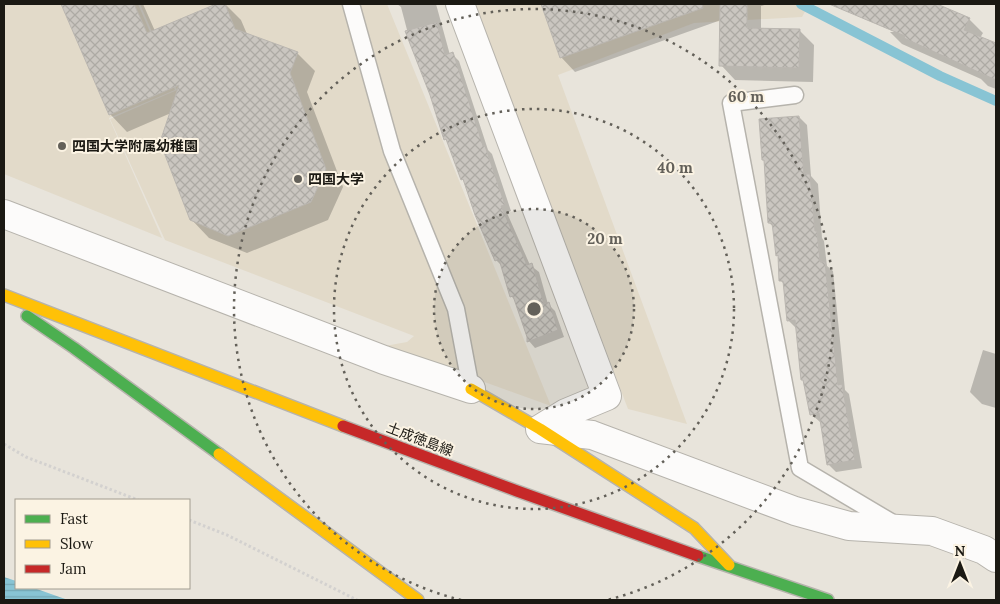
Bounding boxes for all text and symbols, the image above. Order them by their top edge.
text: 60 m [728,87,764,106]
place label: 四国大学附属幼稚園 [72,137,198,155]
marker: 四国大学附属幼稚園 [56,140,68,152]
text: 40 m [657,158,693,177]
place label: 四国大学 [308,170,364,188]
marker: 四国大学 [292,173,304,185]
text: 20 m [587,229,623,248]
centre of rings [525,300,543,318]
street label: 土成徳島線 [384,418,456,460]
legend [15,499,190,589]
text: Fast [60,509,88,528]
text: Slow [60,534,93,553]
north arrow [935,539,985,589]
text: N [955,542,966,560]
text: Jam [59,559,87,578]

